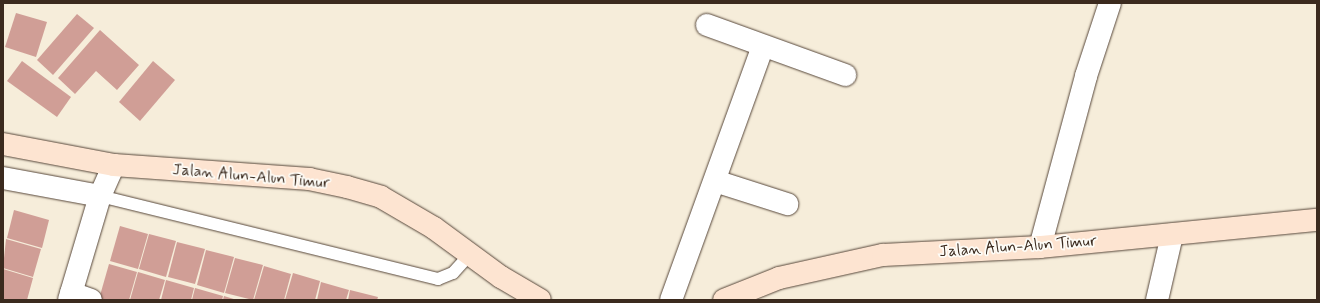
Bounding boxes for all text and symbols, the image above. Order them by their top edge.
street label: Jalan Alun-Alun Timur [172,161,330,193]
street label: Jalan Alun-Alun Timur [940,232,1096,262]

